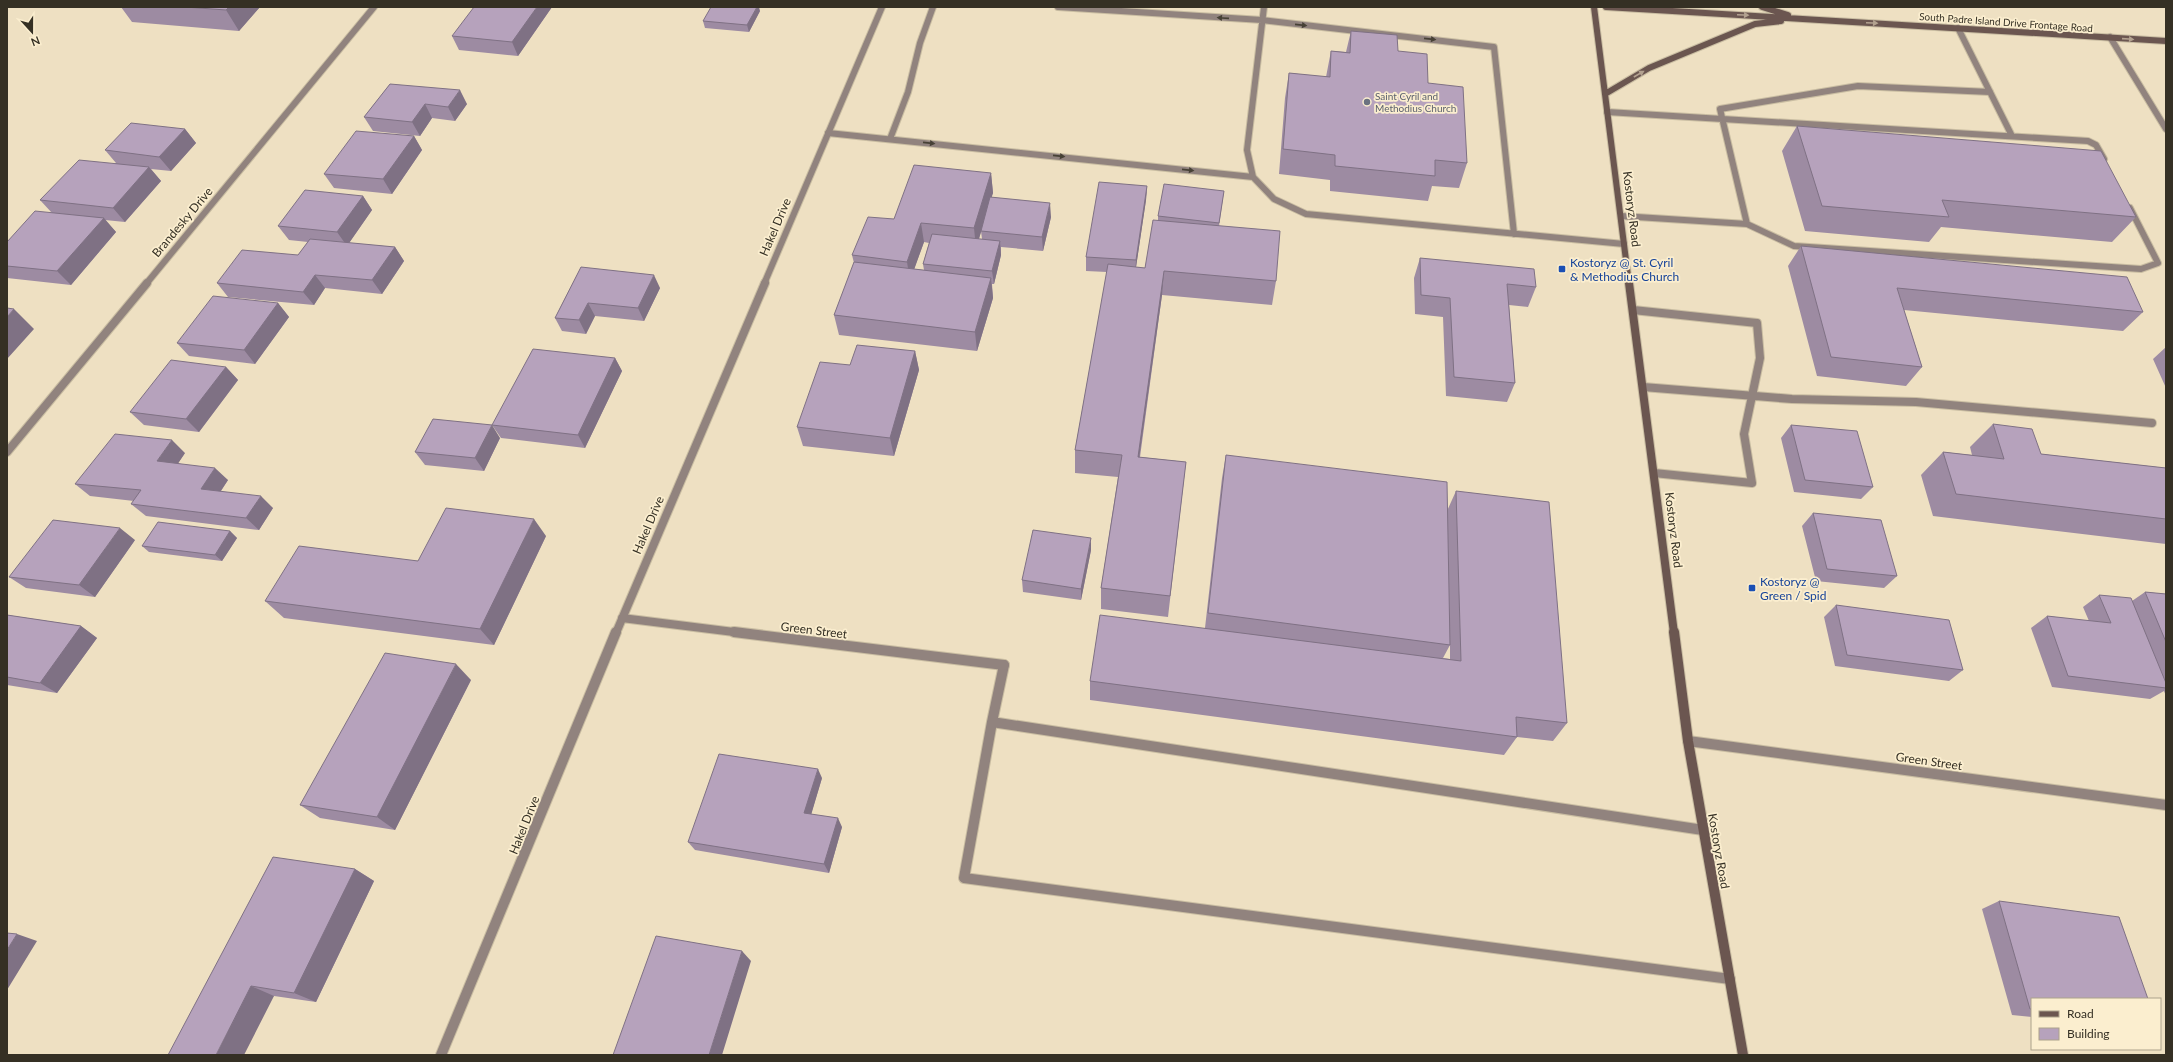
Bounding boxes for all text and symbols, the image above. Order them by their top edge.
street label: South Padre Island Drive Frontage Road [1919,10,2093,34]
north arrow [12,12,52,52]
one-way arrow [1737,12,1749,19]
one-way arrow [1217,14,1229,21]
one-way arrow [1866,19,1878,26]
one-way arrow [1295,21,1307,28]
text: N [29,34,42,49]
one-way arrow [2122,35,2134,42]
one-way arrow [1424,36,1436,42]
one-way arrow [1633,71,1645,78]
place label: Saint Cyril and Methodius Church [1375,90,1456,114]
marker: Saint Cyril and Methodius Church [1362,97,1372,107]
one-way arrow [923,140,935,146]
one-way arrow [1053,153,1065,159]
one-way arrow [1182,167,1194,173]
street label: Kostoryz Road [1620,170,1644,248]
street label: Brandesky Drive [148,184,216,260]
street label: Hakel Drive [756,196,794,258]
place label: Kostoryz @ St. Cyril & Methodius Church [1570,255,1679,284]
marker: Kostoryz @ St. Cyril & Methodius Church [1557,264,1567,274]
street label: Kostoryz Road [1662,491,1686,569]
street label: Hakel Drive [629,494,667,556]
place label: Kostoryz @ Green / Spid [1760,574,1826,603]
marker: Kostoryz @ Green / Spid [1747,583,1757,593]
street label: Green Street [780,618,849,642]
street label: Green Street [1895,749,1964,773]
street label: Hakel Drive [506,794,542,856]
street label: Kostoryz Road [1705,812,1733,890]
legend [2031,998,2161,1050]
text: Road [2067,1006,2094,1021]
text: Building [2067,1026,2110,1041]

